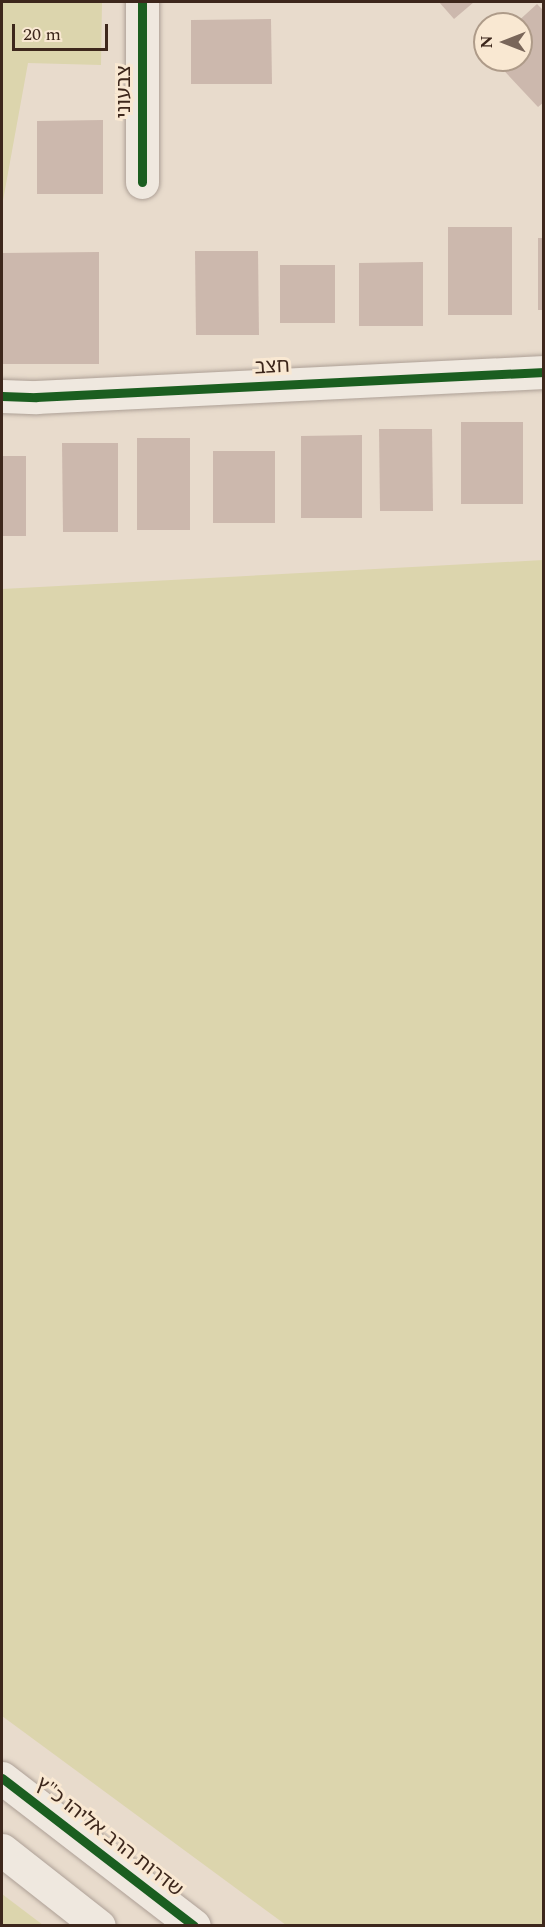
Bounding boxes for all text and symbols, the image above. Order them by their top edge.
scale bar [15,12,111,50]
north arrow [473,12,533,72]
text: 20 m [23,21,61,48]
text: N [475,35,499,49]
street label: צבעוני [112,65,136,119]
street label: חצב [254,354,290,380]
street label: שדרות הרב אליהו כ"ץ [31,1772,187,1902]

